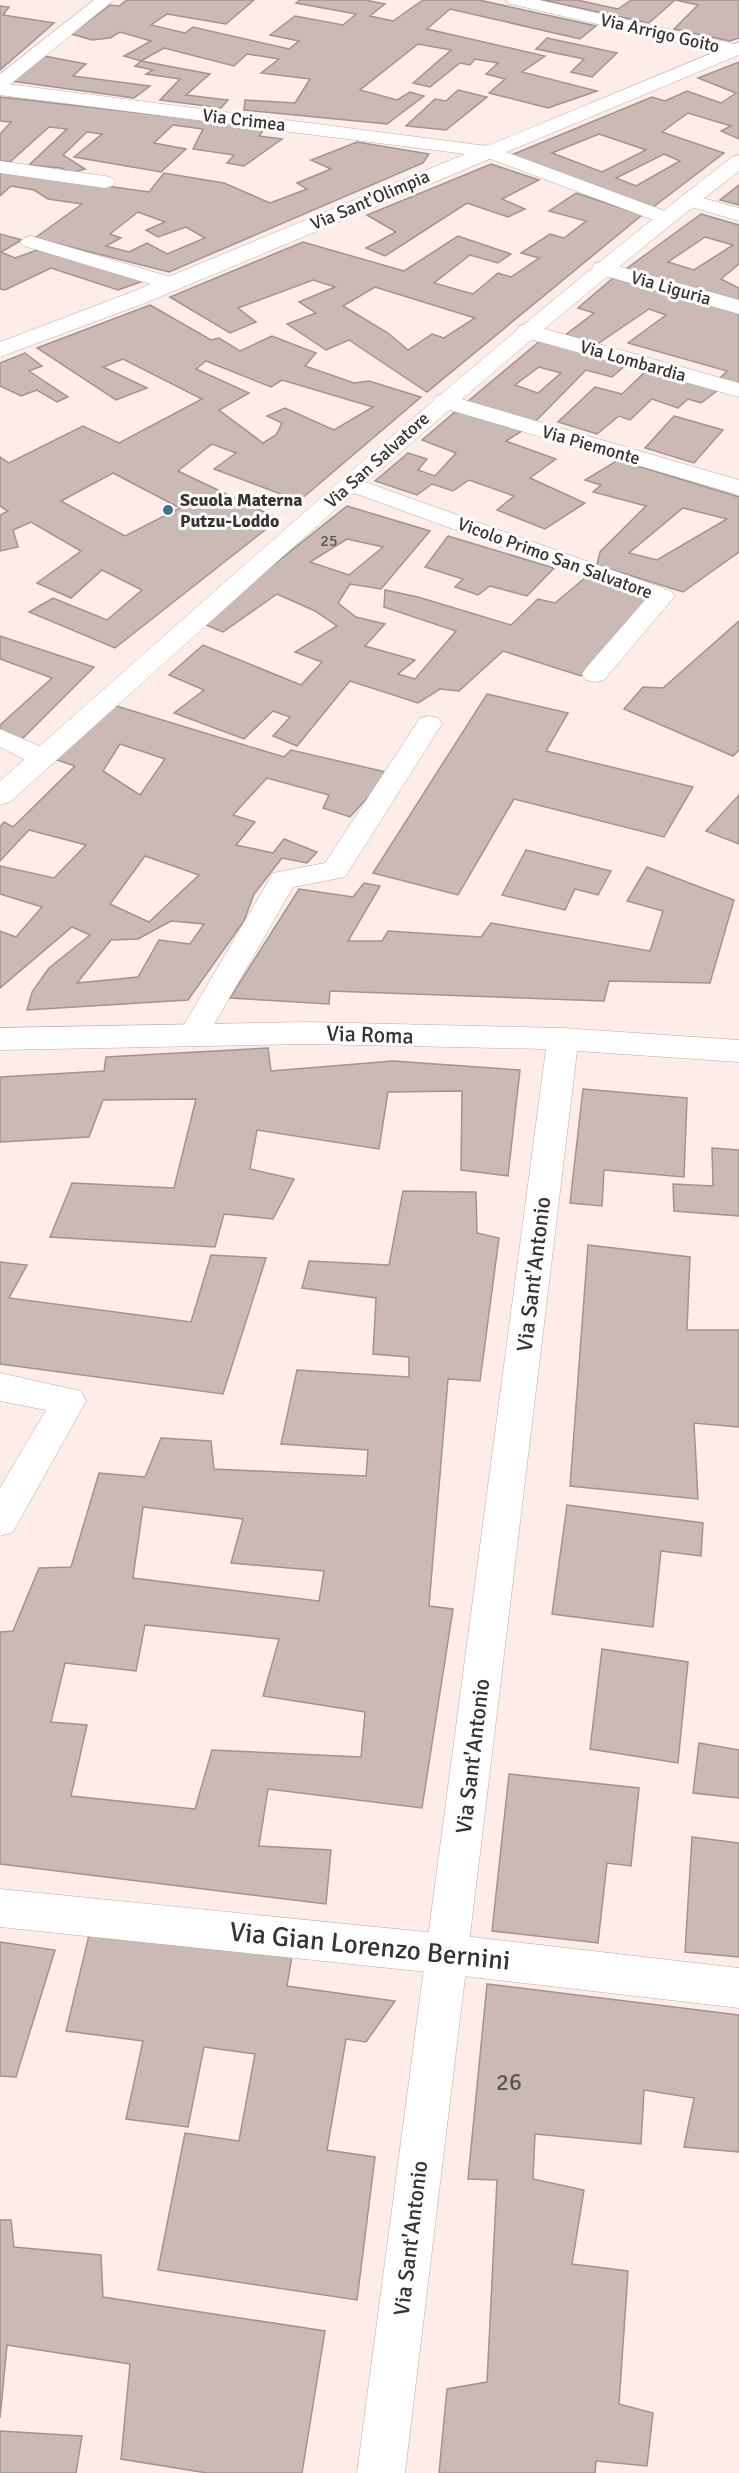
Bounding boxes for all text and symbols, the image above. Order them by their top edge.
street label: Via Arrigo Goito [598,9,722,57]
street label: Via Crimea [201,104,287,136]
street label: Via Sant'Olimpia [307,165,433,235]
street label: Via Liguria [628,266,714,310]
street label: Via Lombardia [577,335,689,387]
street label: Via San Salvatore [320,407,434,513]
street label: Via Piemonte [539,420,643,470]
place label: Scuola Materna Putzu-Loddo [180,489,303,532]
marker: Scuola Materna Putzu-Loddo [161,503,175,517]
street label: Vicolo Primo San Salvatore [455,512,655,604]
house number: 25 [320,531,338,551]
street label: Via Roma [326,1019,414,1050]
street label: Via Sant'Antonio [511,1195,556,1353]
street label: Via Sant'Antonio [450,1677,495,1835]
street label: Via Gian Lorenzo Bernini [228,1915,512,1978]
house number: 26 [496,2067,522,2097]
street label: Via Sant'Antonio [388,2159,433,2317]

